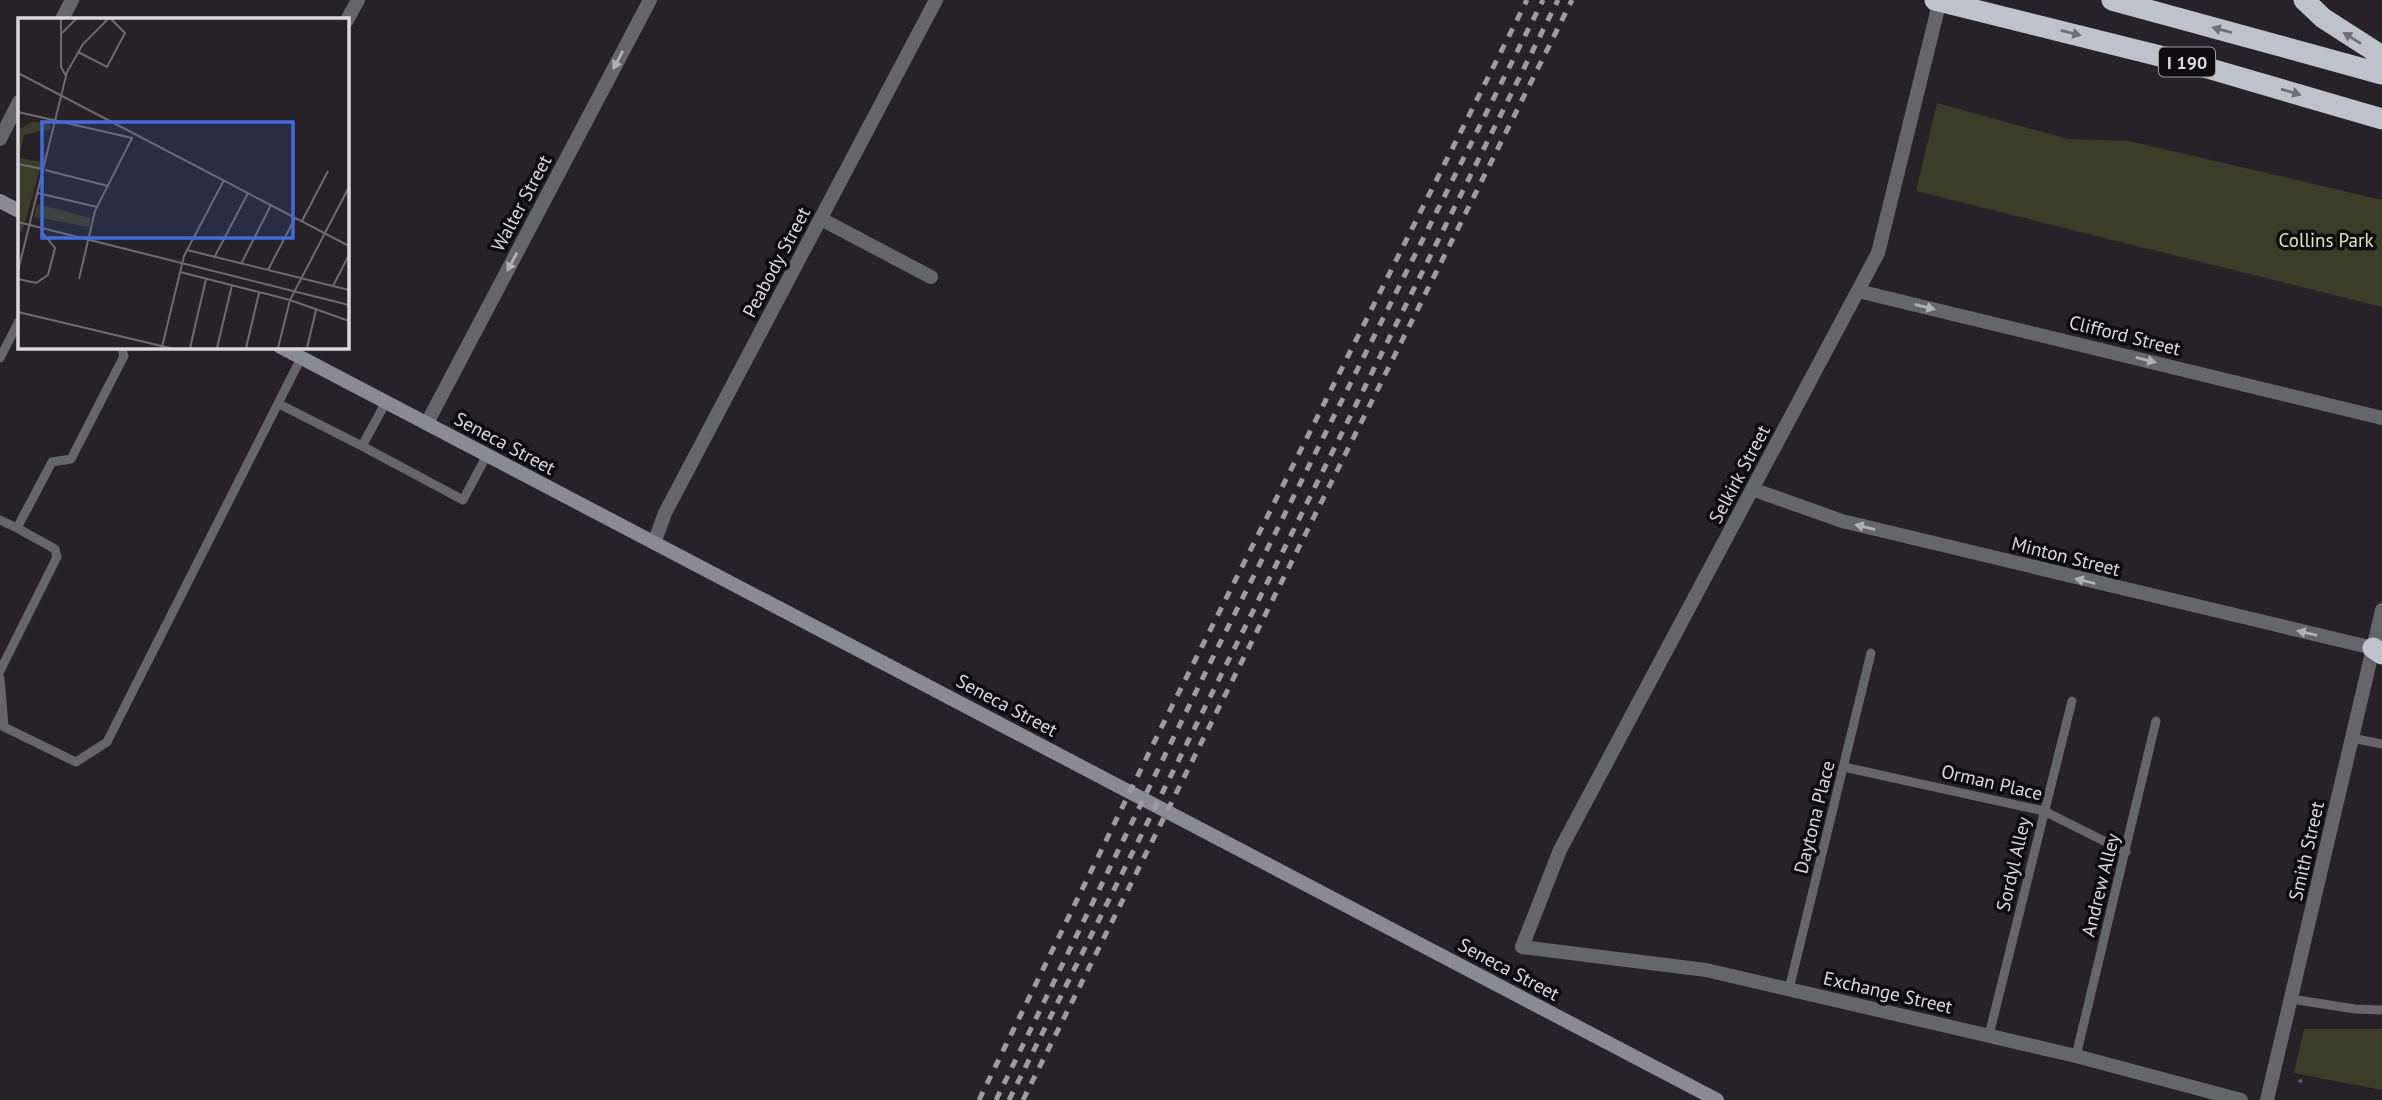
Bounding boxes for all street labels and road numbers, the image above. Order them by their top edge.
road number: I 190 [2159,48,2215,76]
street label: Walter Street [486,150,557,255]
street label: Peabody Street [737,202,815,321]
street label: Clifford Street [2067,310,2184,361]
street label: Seneca Street [450,406,560,480]
street label: Selkirk Street [1703,420,1775,527]
street label: Minton Street [2009,531,2123,581]
street label: Seneca Street [952,668,1062,742]
street label: Daytona Place [1788,758,1840,876]
street label: Orman Place [1939,759,2045,805]
street label: Smith Street [2283,799,2329,903]
street label: Sordyl Alley [1990,814,2036,914]
street label: Andrew Alley [2076,831,2124,939]
street label: Seneca Street [1454,932,1564,1006]
street label: Exchange Street [1821,965,1955,1019]

